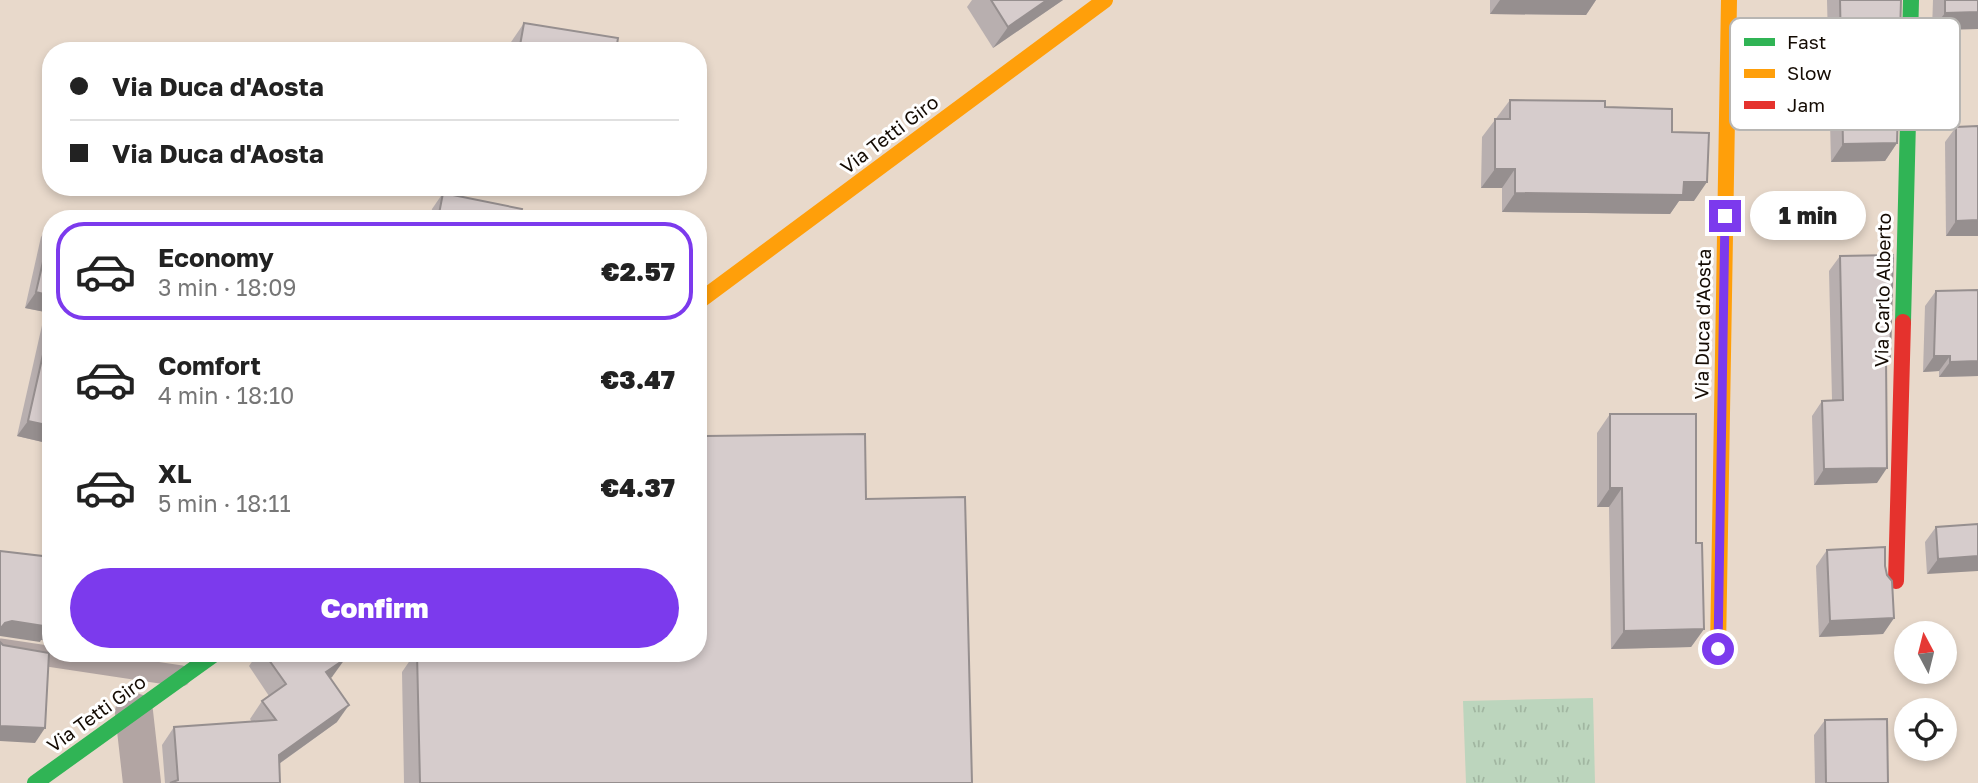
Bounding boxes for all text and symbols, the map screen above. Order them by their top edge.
legend [1730,18,1960,130]
text: Fast [1787,30,1826,53]
text: Slow [1787,61,1832,84]
text: Via Duca d'Aosta [112,71,324,102]
street label: Via Tetti Giro [836,90,942,178]
text: Jam [1787,93,1825,116]
text: Via Duca d'Aosta [112,138,324,169]
callout: 1 min [1750,192,1865,241]
route end [1709,200,1741,232]
text: 1 min [1779,201,1837,229]
street label: Via Carlo Alberto [1869,213,1895,367]
icon: car [74,240,137,303]
text: Economy [158,242,274,273]
street label: Via Duca d'Aosta [1689,248,1715,400]
text: €2.57 [601,256,675,287]
text: 3 min · 18:09 [158,273,297,301]
icon: car [74,348,137,411]
text: Comfort [158,350,261,381]
text: €3.47 [601,364,675,395]
text: 4 min · 18:10 [158,381,294,409]
icon: car [74,456,137,519]
text: XL [158,458,192,489]
text: €4.37 [601,472,675,503]
text: 5 min · 18:11 [158,489,291,517]
button: Confirm [70,568,679,648]
north arrow [1894,621,1956,684]
map controls [1894,621,1957,761]
route start [1702,633,1734,665]
street label: Via Tetti Giro [42,669,150,757]
button: locate [1894,698,1957,761]

